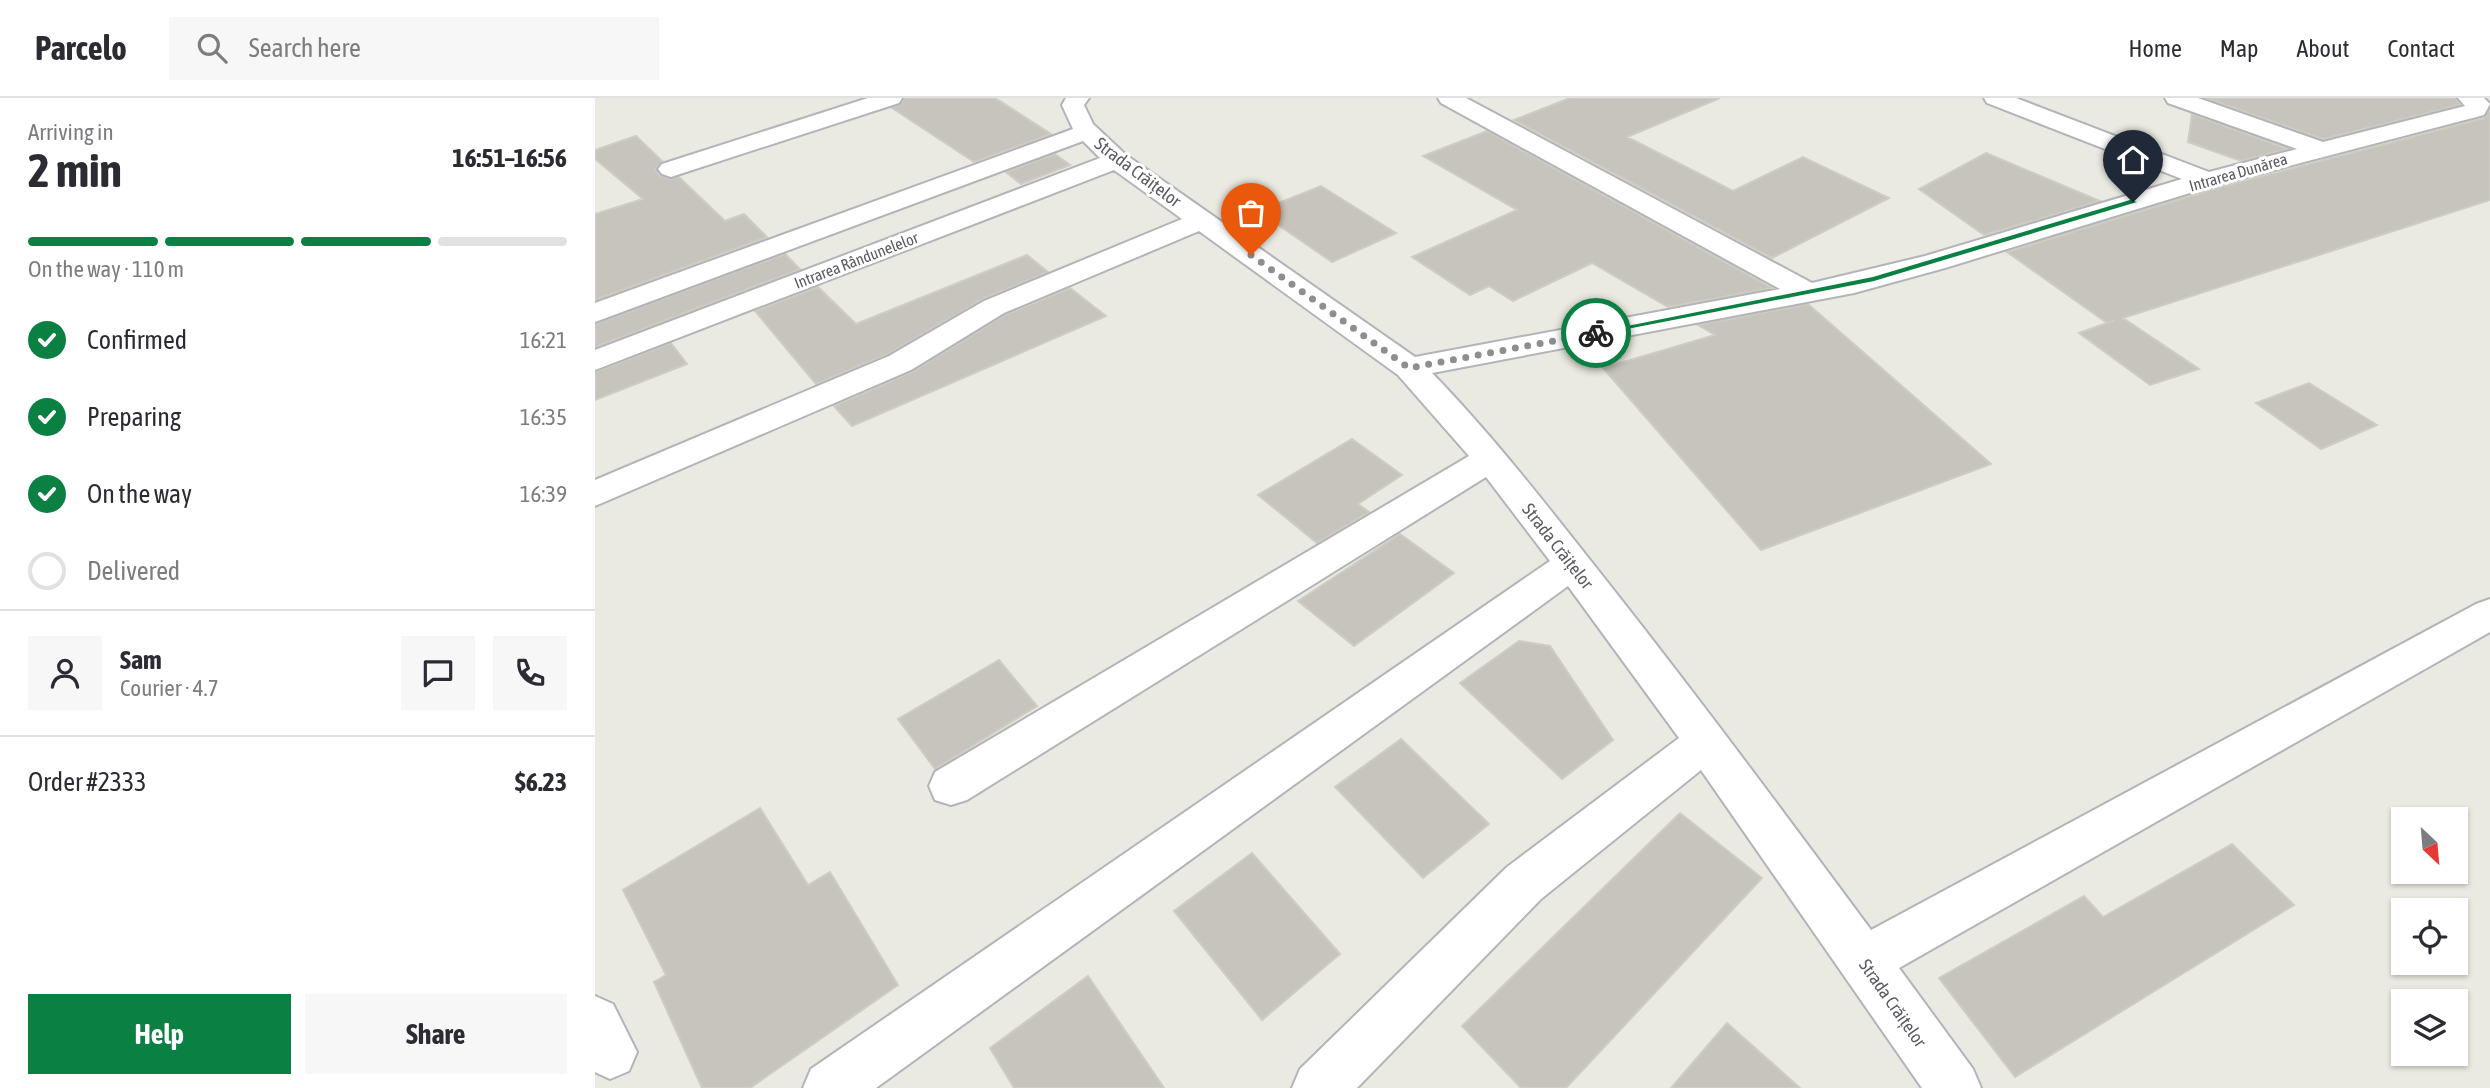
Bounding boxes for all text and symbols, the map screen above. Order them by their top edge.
search box [169,17,659,80]
text: Parcelo [35,29,127,67]
icon: search [193,29,231,67]
text: Search here [249,33,361,63]
text: Home [2128,35,2182,62]
text: Map [2220,35,2258,62]
text: About [2296,35,2349,62]
text: Contact [2387,35,2455,62]
text: Arriving in [28,119,114,145]
pin [2103,130,2163,202]
street label: Strada Crăițelor [1091,133,1186,212]
icon: home [2114,141,2152,179]
text: 16:51–16:56 [452,143,567,173]
text: 2 min [28,144,122,197]
street label: Intrarea Dunărea [2187,149,2289,195]
pin [1221,183,1281,255]
icon: bag [1232,194,1270,232]
street label: Intrarea Rândunelelor [792,228,921,292]
text: On the way · 110 m [28,256,184,282]
courier [1561,298,1631,368]
icon: bike [1577,314,1615,352]
icon: check [28,321,66,359]
text: Confirmed [87,325,187,355]
text: 16:21 [520,327,567,353]
icon: check [28,398,66,436]
text: Preparing [87,402,181,432]
text: 16:35 [520,404,567,430]
icon: check [28,475,66,513]
text: On the way [87,479,192,509]
text: 16:39 [520,481,567,507]
street label: Strada Crăițelor [1518,499,1598,593]
text: Delivered [87,556,180,586]
button: person [28,636,102,710]
button: chat [401,636,475,710]
button: phone [493,636,567,710]
text: Sam [120,645,162,675]
text: Courier · 4.7 [120,675,219,701]
text: Order #2333 [28,767,147,797]
text: $6.23 [515,767,567,797]
north arrow [2391,807,2467,884]
map controls [2391,807,2468,1066]
button: locate [2391,898,2468,975]
street label: Strada Crăițelor [1855,955,1931,1052]
button: layers [2391,989,2468,1066]
button: Help [28,994,291,1074]
button: Share [305,994,567,1074]

